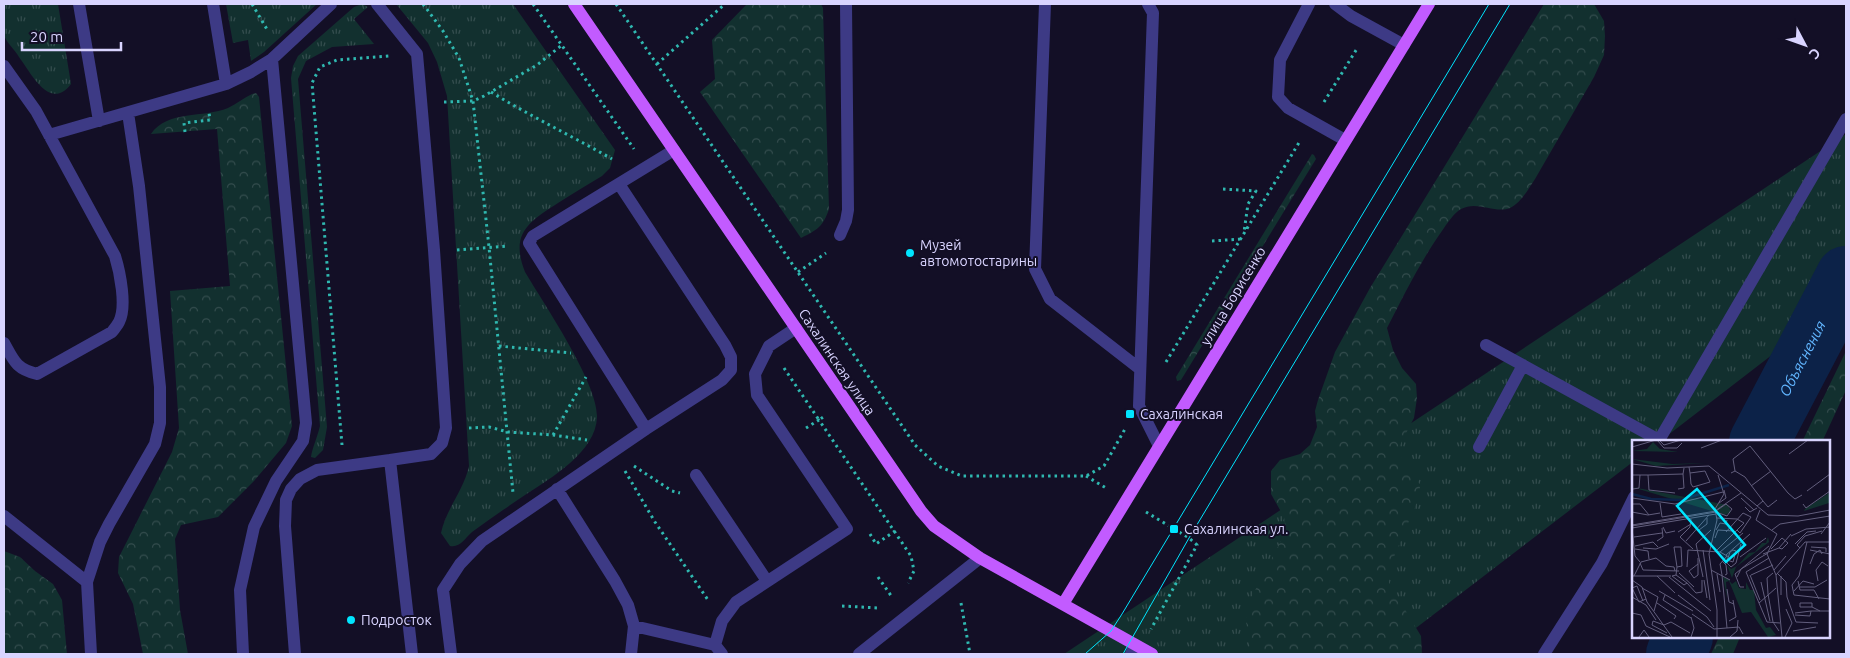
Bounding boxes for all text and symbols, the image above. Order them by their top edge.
scale bar [22,20,121,52]
north arrow [1780,20,1830,70]
text: 20 m [30,28,63,45]
text: С [1806,45,1824,62]
place label: Музей автомотостарины [920,237,1037,269]
street label: улица Борисенко [1197,244,1269,348]
marker: Музей автомотостарины [904,247,916,259]
street label: Сахалинская улица [796,306,878,418]
water label: Объяснения [1775,318,1829,399]
place label: Сахалинская [1140,406,1223,422]
marker: Сахалинская [1124,408,1136,420]
inset map [1632,440,1830,638]
place label: Сахалинская ул. [1184,521,1289,537]
marker: Сахалинская ул. [1168,523,1180,535]
place label: Подросток [361,612,432,628]
marker: Подросток [345,614,357,626]

